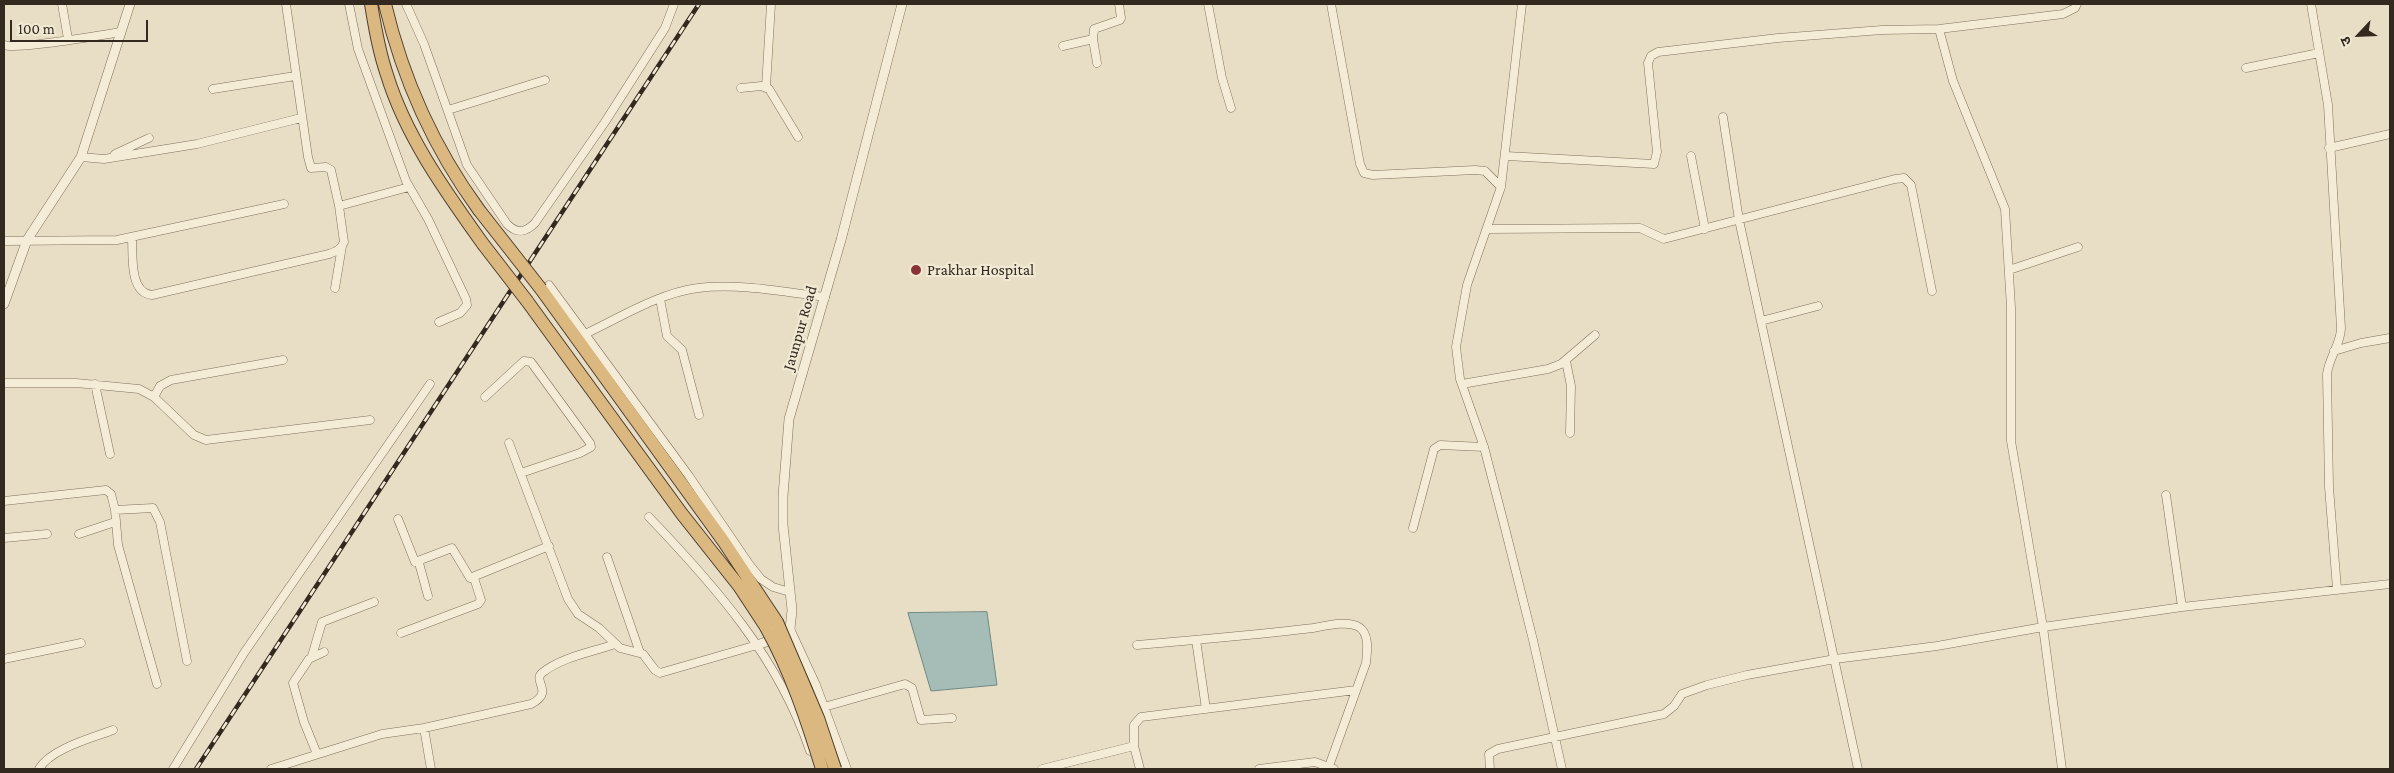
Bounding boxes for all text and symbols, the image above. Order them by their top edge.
scale bar [12,10,150,42]
north arrow [2334,10,2384,60]
text: 100 m [18,21,55,37]
text: उ [2336,34,2354,48]
place label: Prakhar Hospital [927,260,1034,280]
marker: Prakhar Hospital [909,263,923,277]
street label: Jaunpur Road [779,283,821,373]

